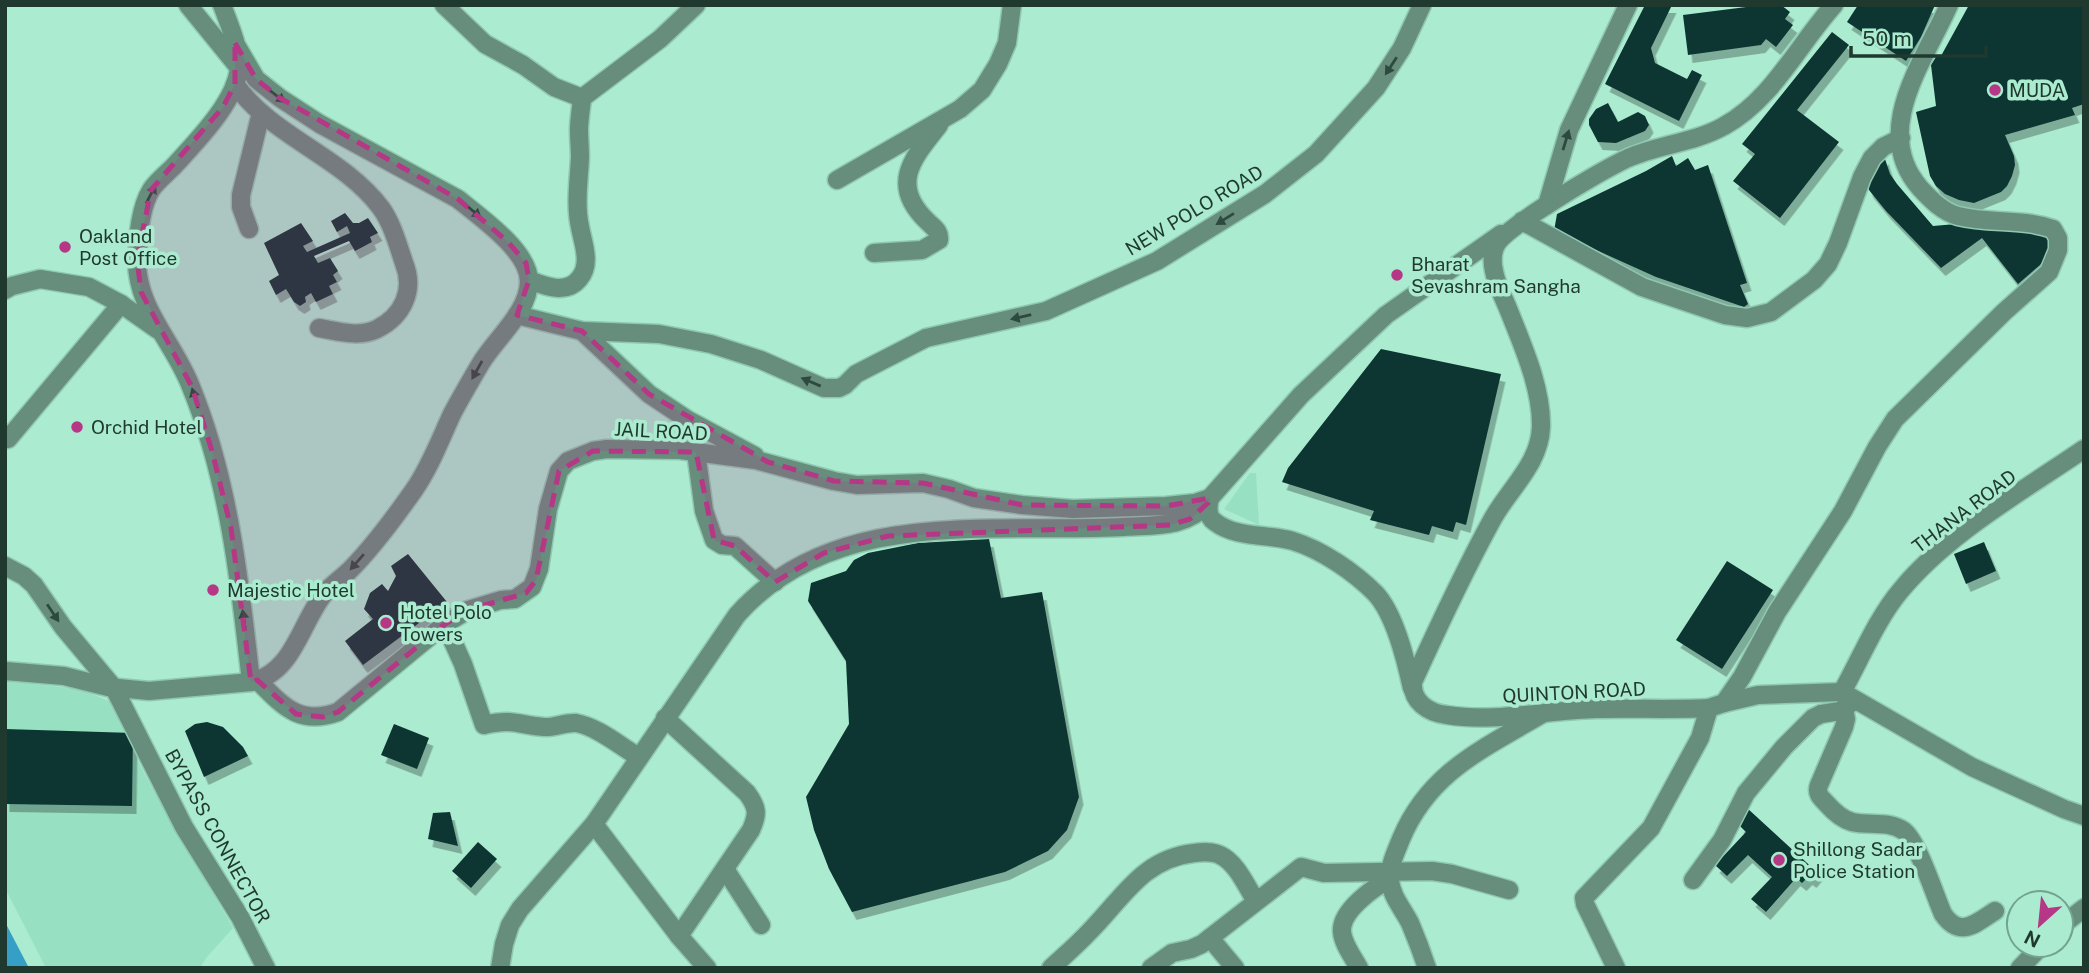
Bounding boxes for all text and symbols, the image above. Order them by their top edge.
scale bar [1851,14,1986,58]
text: 50 m [1862,26,1912,51]
one-way arrow [1384,56,1397,75]
place label: MUDA [2009,79,2065,101]
marker: MUDA [1987,82,2003,98]
one-way arrow [268,88,286,103]
one-way arrow [1562,129,1572,150]
street label: NEW POLO ROAD [1121,160,1267,260]
one-way arrow [145,184,157,204]
one-way arrow [464,203,481,218]
one-way arrow [1216,212,1235,225]
place label: Oakland Post Office [79,225,177,269]
marker: Oakland Post Office [57,239,73,255]
place label: Bharat Sevashram Sangha [1411,253,1581,297]
marker: Bharat Sevashram Sangha [1389,267,1405,283]
one-way arrow [1010,311,1032,322]
one-way arrow [471,360,483,380]
one-way arrow [801,377,822,388]
one-way arrow [189,387,199,408]
place label: Orchid Hotel [91,416,202,438]
street label: JAIL ROAD [614,418,708,444]
marker: Orchid Hotel [69,419,85,435]
street label: THANA ROAD [1908,465,2020,557]
one-way arrow [349,553,365,571]
place label: Majestic Hotel [227,579,355,601]
marker: Majestic Hotel [205,582,221,598]
place label: Hotel Polo Towers [400,601,492,645]
one-way arrow [46,604,60,622]
one-way arrow [238,608,249,630]
marker: Hotel Polo Towers [378,615,394,631]
street label: QUINTON ROAD [1502,677,1646,707]
street label: BYPASS CONNECTOR [161,745,275,927]
place label: Shillong Sadar Police Station [1793,838,1923,882]
marker: Shillong Sadar Police Station [1771,852,1787,868]
north arrow [2005,889,2075,959]
text: N [2021,926,2044,952]

